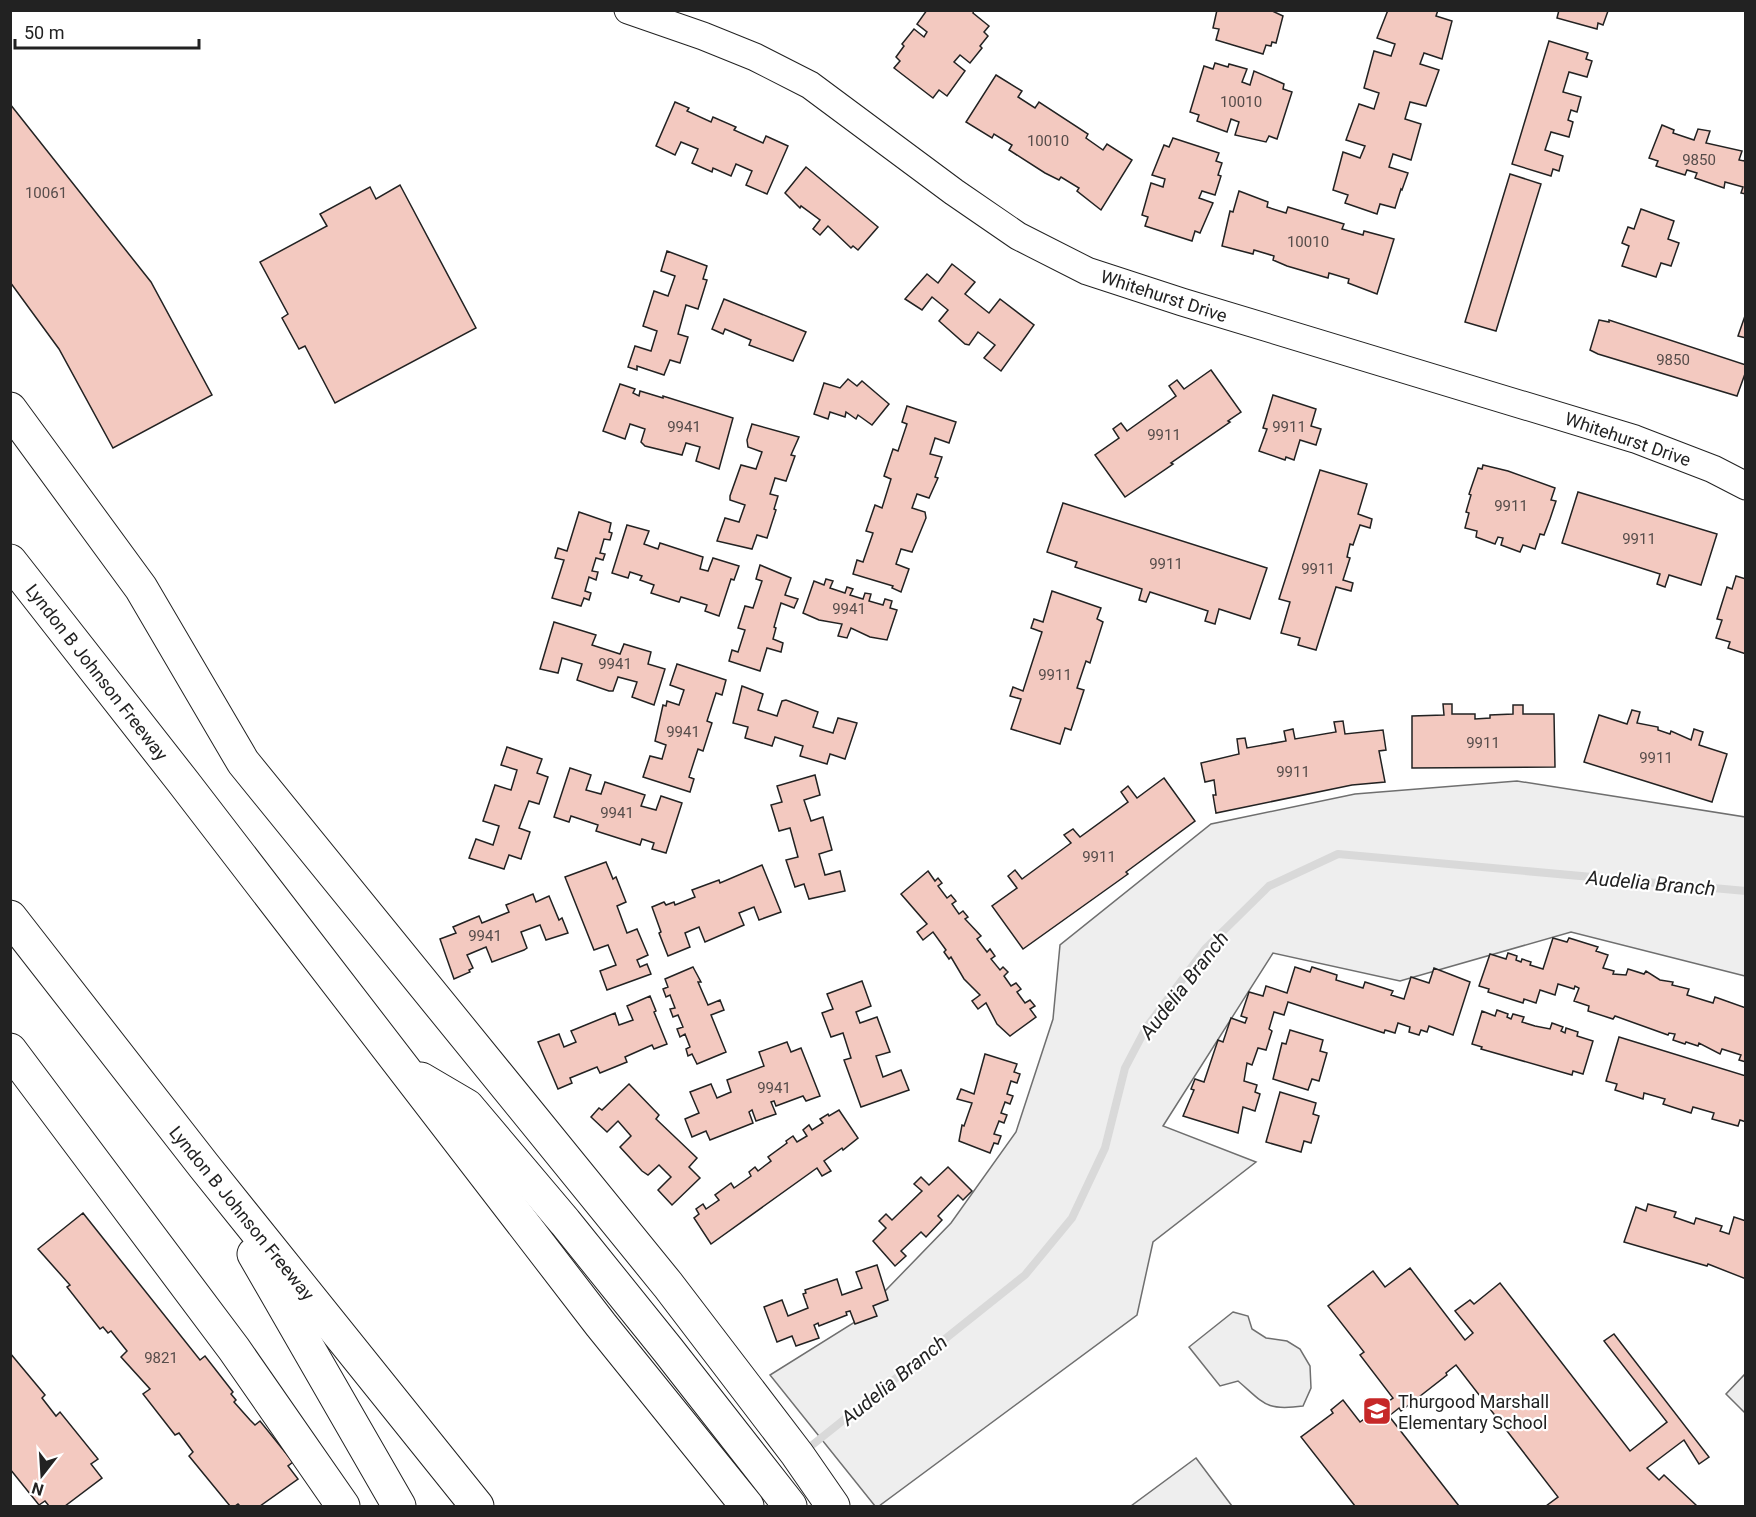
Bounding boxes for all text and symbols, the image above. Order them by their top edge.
scale bar [15,12,200,50]
text: 50 m [24,22,64,43]
house number: 10010 [1220,93,1262,111]
house number: 10010 [1027,132,1069,150]
house number: 9850 [1682,151,1716,169]
house number: 10061 [25,184,67,202]
house number: 10010 [1287,233,1329,251]
street label: Whitehurst Drive [1098,266,1230,326]
house number: 9850 [1656,351,1690,369]
street label: Whitehurst Drive [1562,408,1694,470]
house number: 9941 [667,418,701,436]
house number: 9911 [1272,418,1306,436]
house number: 9911 [1147,426,1181,444]
house number: 9911 [1494,497,1528,515]
house number: 9911 [1622,530,1656,548]
house number: 9911 [1149,555,1183,573]
house number: 9911 [1301,560,1335,578]
street label: Lyndon B Johnson Freeway [22,580,173,765]
house number: 9941 [832,600,866,618]
house number: 9941 [598,655,632,673]
house number: 9911 [1038,666,1072,684]
house number: 9941 [666,723,700,741]
house number: 9911 [1466,734,1500,752]
house number: 9911 [1639,749,1673,767]
house number: 9911 [1276,763,1310,781]
house number: 9941 [600,804,634,822]
house number: 9911 [1082,848,1116,866]
water label: Audelia Branch [1584,865,1717,901]
water label: Audelia Branch [1134,926,1233,1044]
house number: 9941 [468,927,502,945]
house number: 9941 [757,1079,791,1097]
street label: Lyndon B Johnson Freeway [165,1122,319,1305]
water label: Audelia Branch [835,1330,952,1431]
house number: 9821 [144,1349,178,1367]
place label: Thurgood Marshall Elementary School [1398,1391,1549,1433]
school or university icon: Thurgood Marshall Elementary School [1361,1395,1393,1427]
north arrow [12,1445,72,1505]
text: N [30,1478,46,1500]

